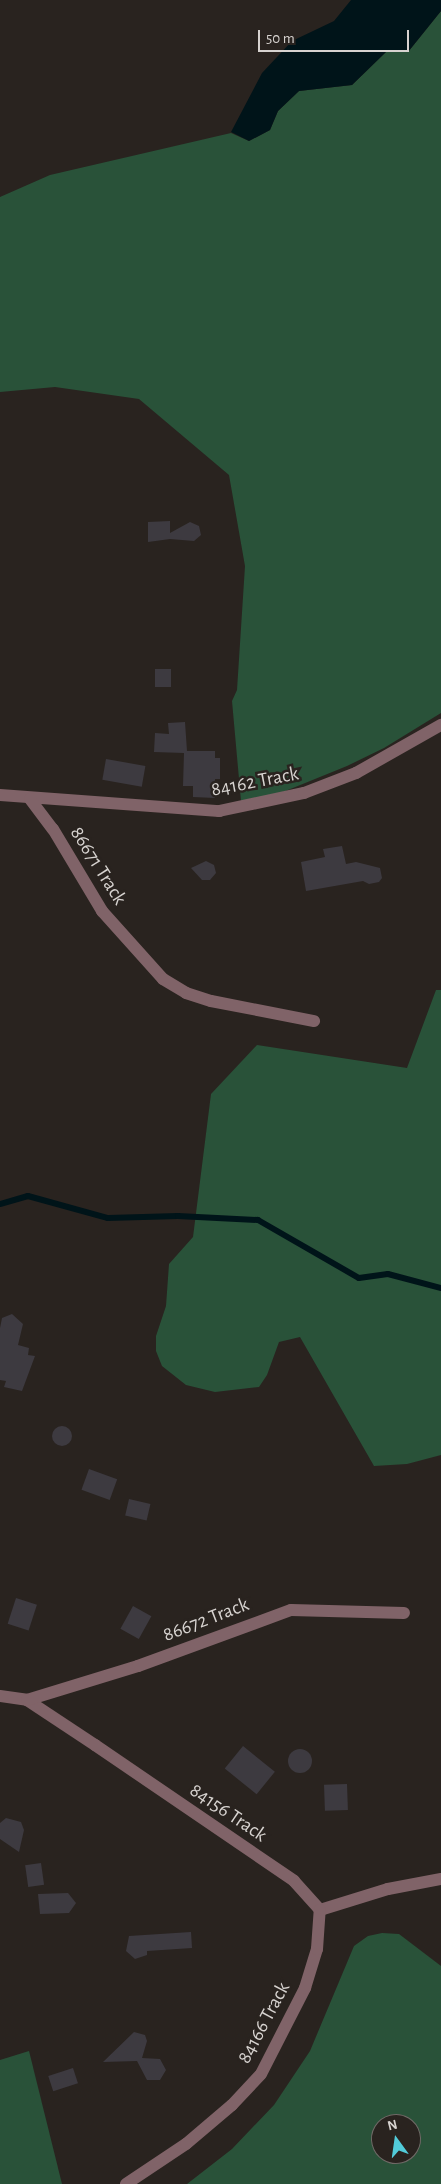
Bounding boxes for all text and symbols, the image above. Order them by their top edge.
scale bar [261,20,412,52]
text: 50 m [266,31,295,46]
street label: 84162 Track [209,762,301,802]
street label: 86671 Track [65,822,131,910]
street label: 86672 Track [160,1593,252,1647]
street label: 84156 Track [185,1778,271,1848]
street label: 84166 Track [233,1978,295,2068]
north arrow [371,2114,421,2164]
text: N [386,2117,399,2133]

